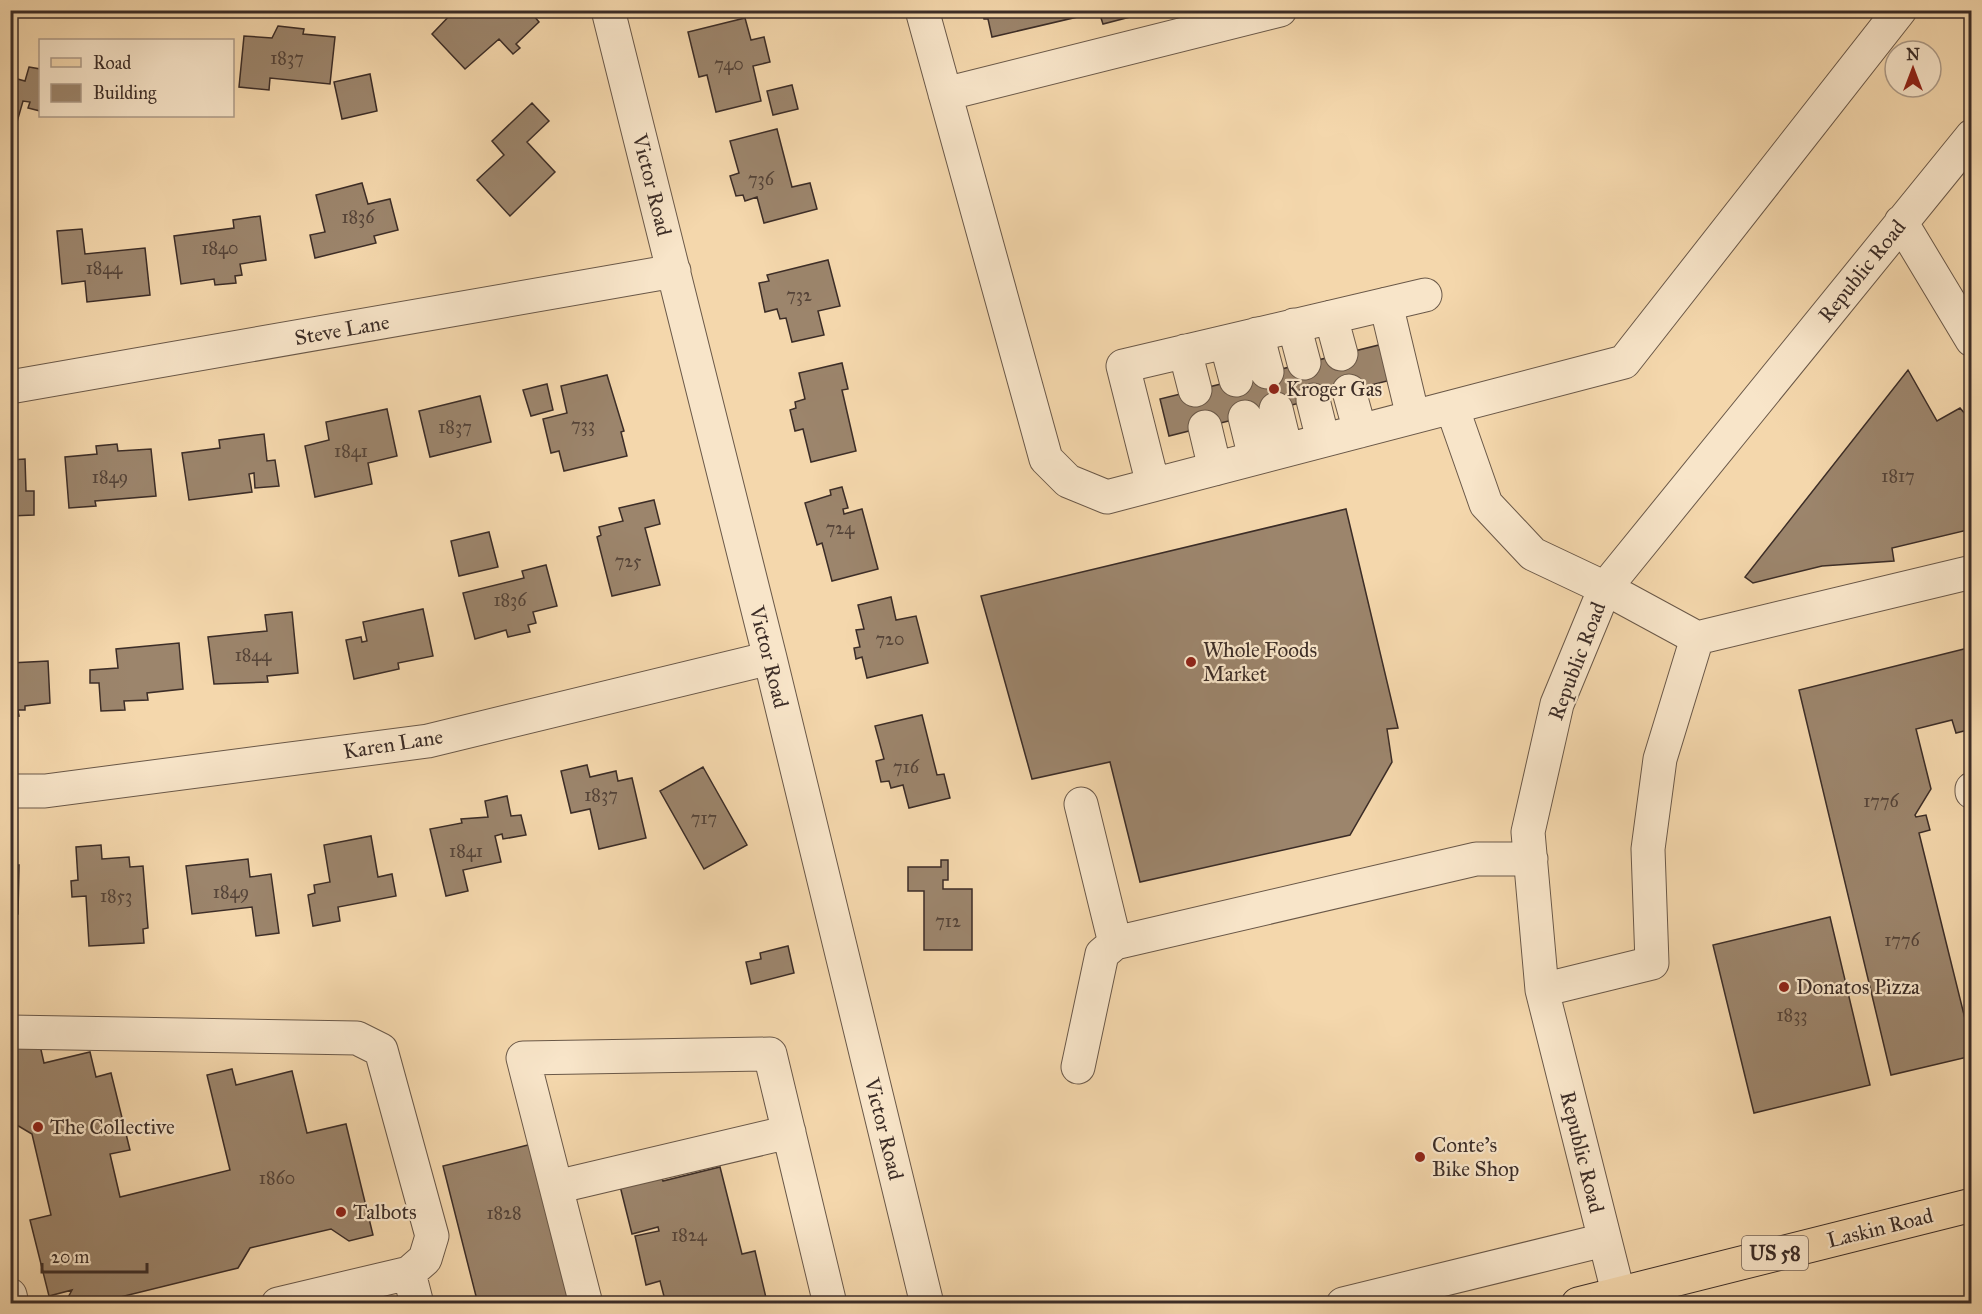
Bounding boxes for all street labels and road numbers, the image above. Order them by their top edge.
street label: Victor Road [627,130,677,239]
street label: Republic Road [1813,214,1912,328]
street label: Steve Lane [293,309,392,351]
street label: Republic Road [1543,598,1612,724]
street label: Victor Road [744,602,794,711]
street label: Karen Lane [341,723,445,765]
street label: Victor Road [859,1074,909,1183]
street label: Republic Road [1554,1088,1610,1216]
street label: Laskin Road [1824,1202,1936,1254]
road number: US 58 [1742,1236,1808,1270]

